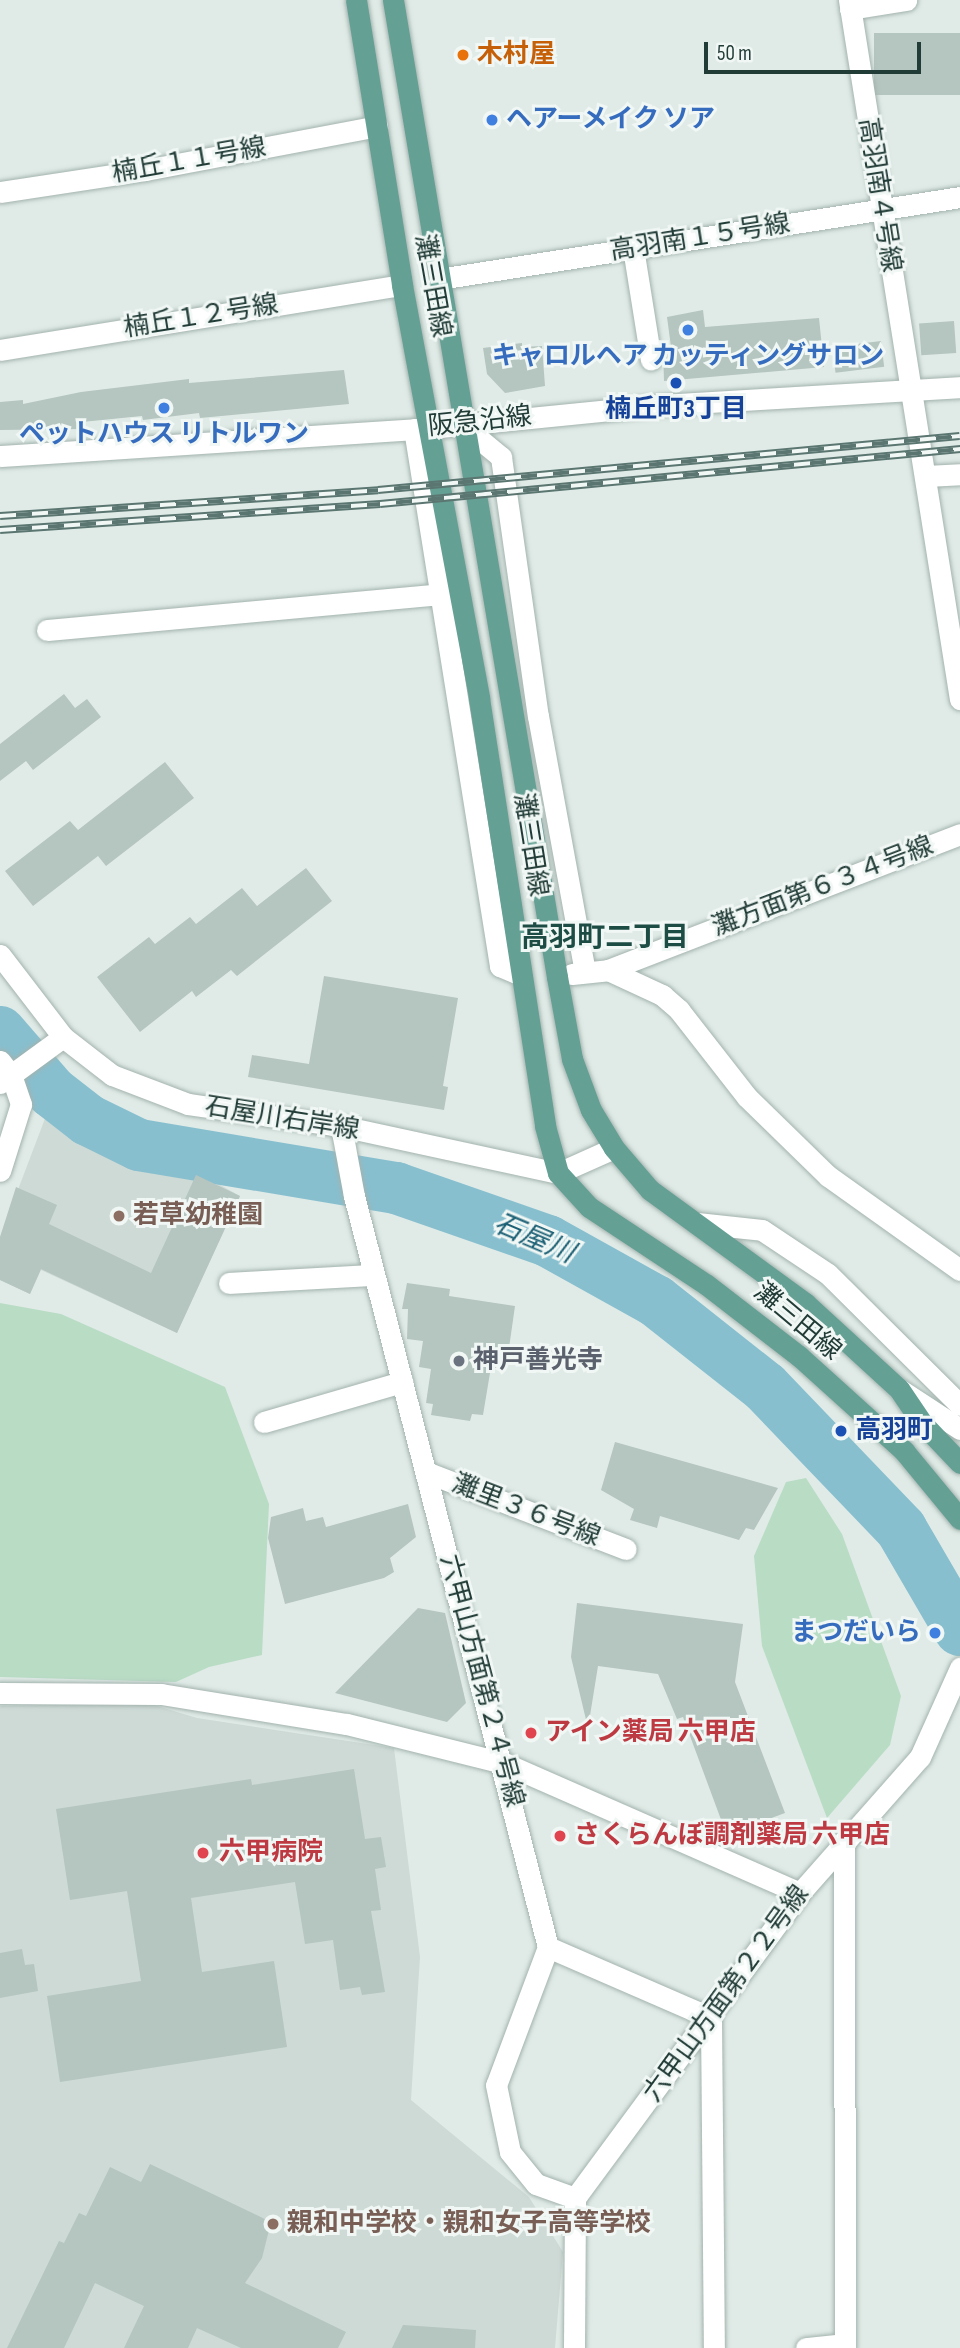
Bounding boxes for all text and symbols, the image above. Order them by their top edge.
scale bar [708,28,925,72]
place label: 木村屋 [477,39,555,71]
text: 50 m [717,41,752,66]
marker: 木村屋 [455,47,471,63]
place label: ヘアーメイク ソア [506,104,716,136]
marker: ヘアーメイク ソア [484,112,500,128]
street label: 高羽南４号線 [851,116,907,274]
street label: 楠丘１１号線 [109,132,269,190]
street label: 高羽南１５号線 [608,208,792,268]
street label: 灘三田線 [408,232,456,340]
street label: 楠丘１２号線 [122,289,280,345]
marker: キャロルヘア カッティングサロン [680,322,696,338]
place label: キャロルヘア カッティングサロン [491,341,885,373]
marker: 楠丘町3丁目 [668,375,684,391]
place label: 楠丘町3丁目 [605,394,747,426]
marker: ペットハウス リトルワン [156,400,172,416]
street label: 阪急沿線 [427,401,533,443]
place label: ペットハウス リトルワン [19,419,309,451]
street label: 灘三田線 [506,791,554,899]
street label: 灘方面第６３４号線 [708,831,938,943]
district label: 高羽町二丁目 [521,921,689,955]
street label: 石屋川右岸線 [203,1091,361,1147]
place label: 若草幼稚園 [133,1200,263,1232]
water label: 石屋川 [489,1207,579,1271]
marker: 若草幼稚園 [111,1208,127,1224]
street label: 灘三田線 [747,1277,847,1367]
place label: 神戸善光寺 [473,1345,603,1377]
marker: 神戸善光寺 [451,1353,467,1369]
place label: 高羽町 [855,1415,933,1447]
marker: 高羽町 [833,1423,849,1439]
street label: 灘里３６号線 [448,1468,604,1554]
street label: 六甲山方面第２４号線 [432,1551,530,1811]
place label: まつだいら [791,1617,921,1649]
marker: まつだいら [927,1625,943,1641]
place label: アイン薬局 六甲店 [545,1717,757,1749]
marker: アイン薬局 六甲店 [523,1725,539,1741]
place label: さくらんぼ調剤薬局 六甲店 [574,1820,890,1852]
marker: さくらんぼ調剤薬局 六甲店 [552,1828,568,1844]
place label: 六甲病院 [219,1837,323,1869]
marker: 六甲病院 [193,1843,213,1863]
street label: 六甲山方面第２２号線 [638,1880,816,2108]
place label: 親和中学校・親和女子高等学校 [287,2208,651,2240]
marker: 親和中学校・親和女子高等学校 [265,2216,281,2232]

